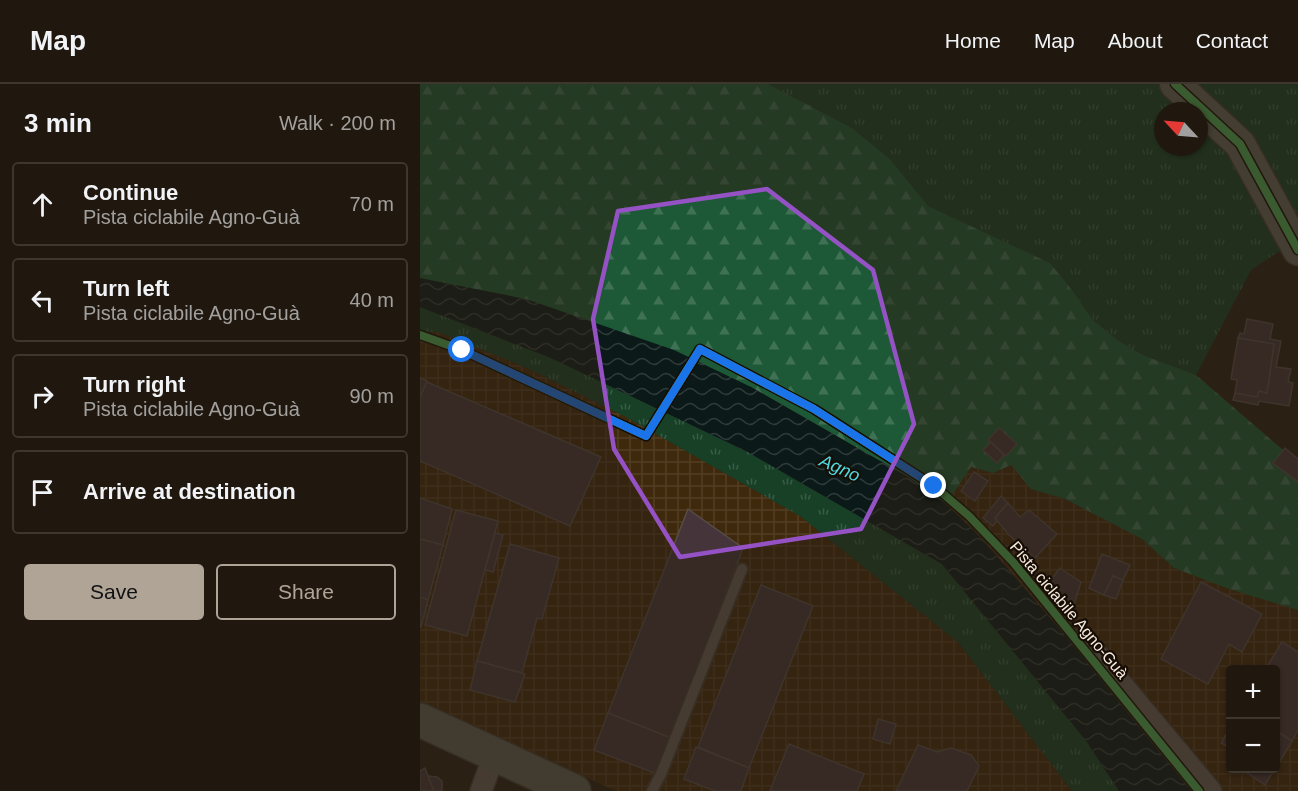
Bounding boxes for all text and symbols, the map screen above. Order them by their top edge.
text: Map [30,25,86,56]
text: Home [945,29,1001,52]
text: Map [1034,29,1075,52]
text: About [1108,29,1163,52]
text: Contact [1196,29,1268,52]
north arrow [1154,102,1208,156]
text: 3 min [24,108,92,138]
text: Walk · 200 m [279,112,396,134]
text: Continue [83,180,178,205]
icon: ahead [26,188,59,221]
text: 70 m [350,193,394,215]
text: Pista ciclabile Agno-Guà [83,206,300,228]
text: Turn left [83,276,169,301]
icon: left [26,284,59,317]
text: 40 m [350,289,394,311]
text: Pista ciclabile Agno-Guà [83,302,300,324]
route start [448,336,474,362]
text: Turn right [83,372,185,397]
icon: right [26,380,59,413]
text: 90 m [350,385,394,407]
text: Pista ciclabile Agno-Guà [83,398,300,420]
water label: Agno [816,450,863,486]
route end [920,472,946,498]
icon: arrive [26,476,59,509]
text: Arrive at destination [83,479,296,504]
street label: Pista ciclabile Agno-Guà [1007,538,1131,682]
button: Save [24,564,204,620]
button: Share [216,564,396,620]
map controls [1226,665,1280,773]
button: + [1226,665,1280,719]
button: − [1226,719,1280,773]

